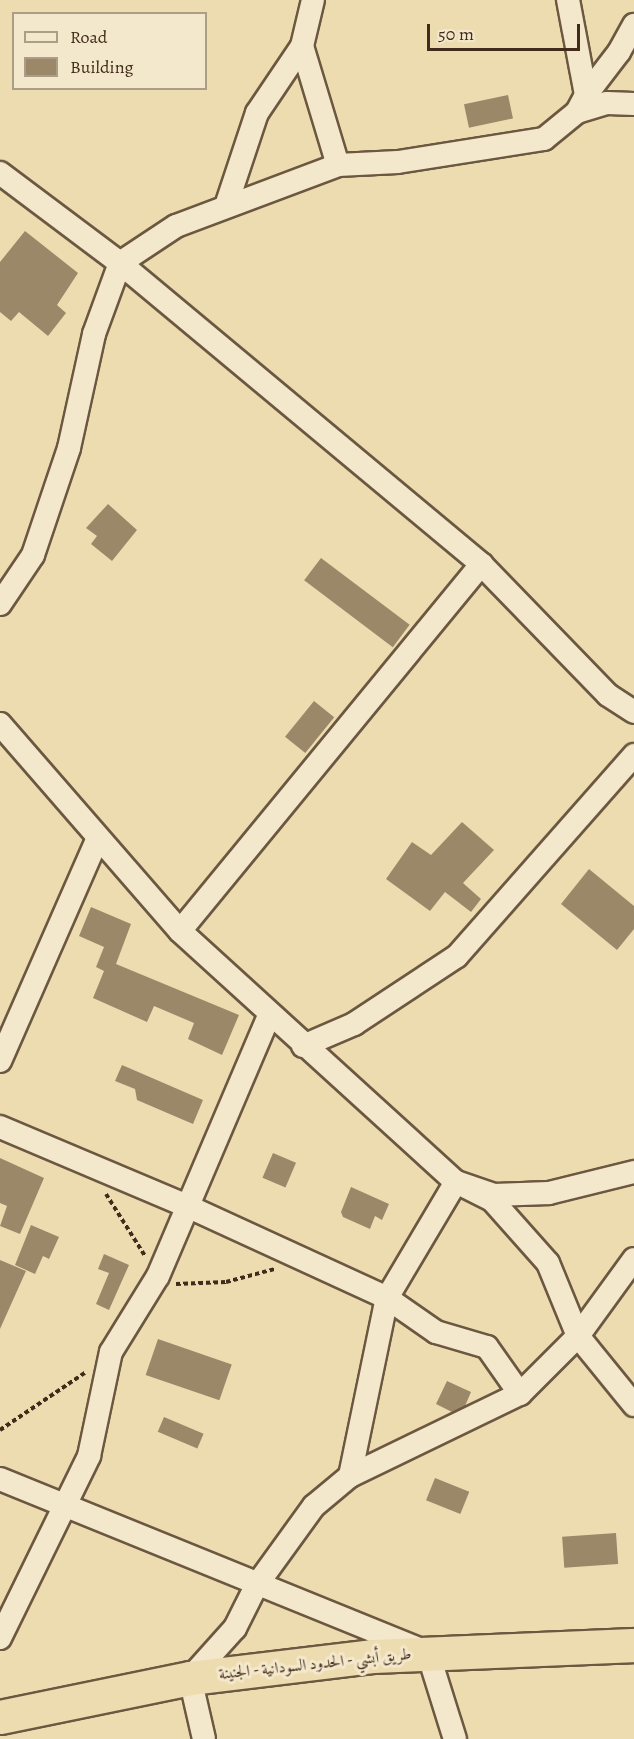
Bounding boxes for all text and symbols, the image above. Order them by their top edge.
legend [12,12,207,90]
scale bar [430,12,583,50]
text: 50 m [438,22,474,46]
text: Road [70,25,107,49]
text: Building [70,55,134,79]
street label: طريق أبشي - الحدود السودانية - الجنينة [217,1644,413,1684]

